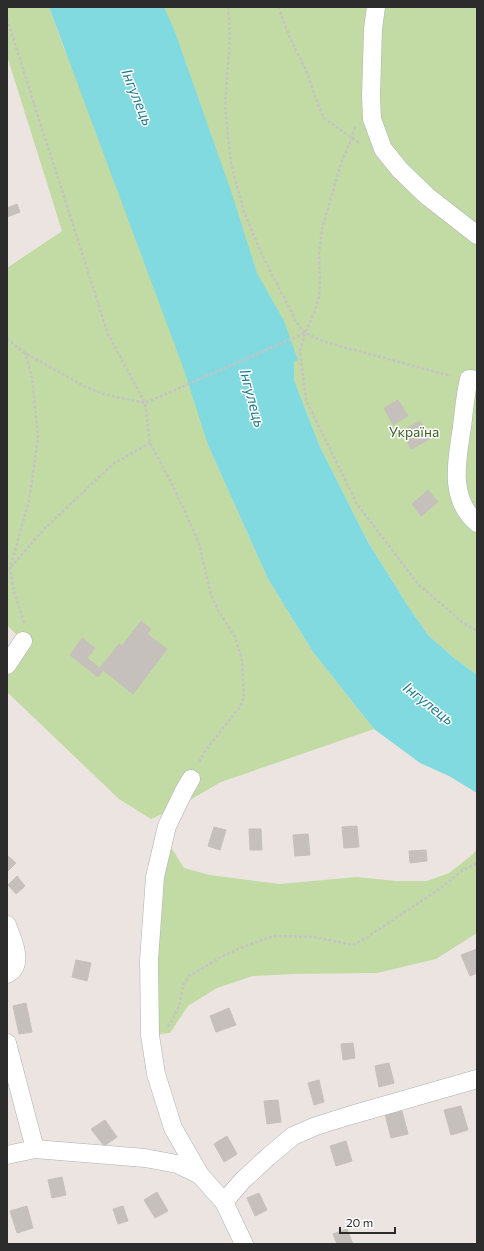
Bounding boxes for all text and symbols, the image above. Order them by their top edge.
water label: Інгулець [118,66,158,128]
water label: Інгулець [237,367,269,429]
park label: Україна [389,423,439,440]
water label: Інгулець [400,678,458,729]
scale bar [340,1209,395,1235]
text: 20 m [346,1215,373,1229]

